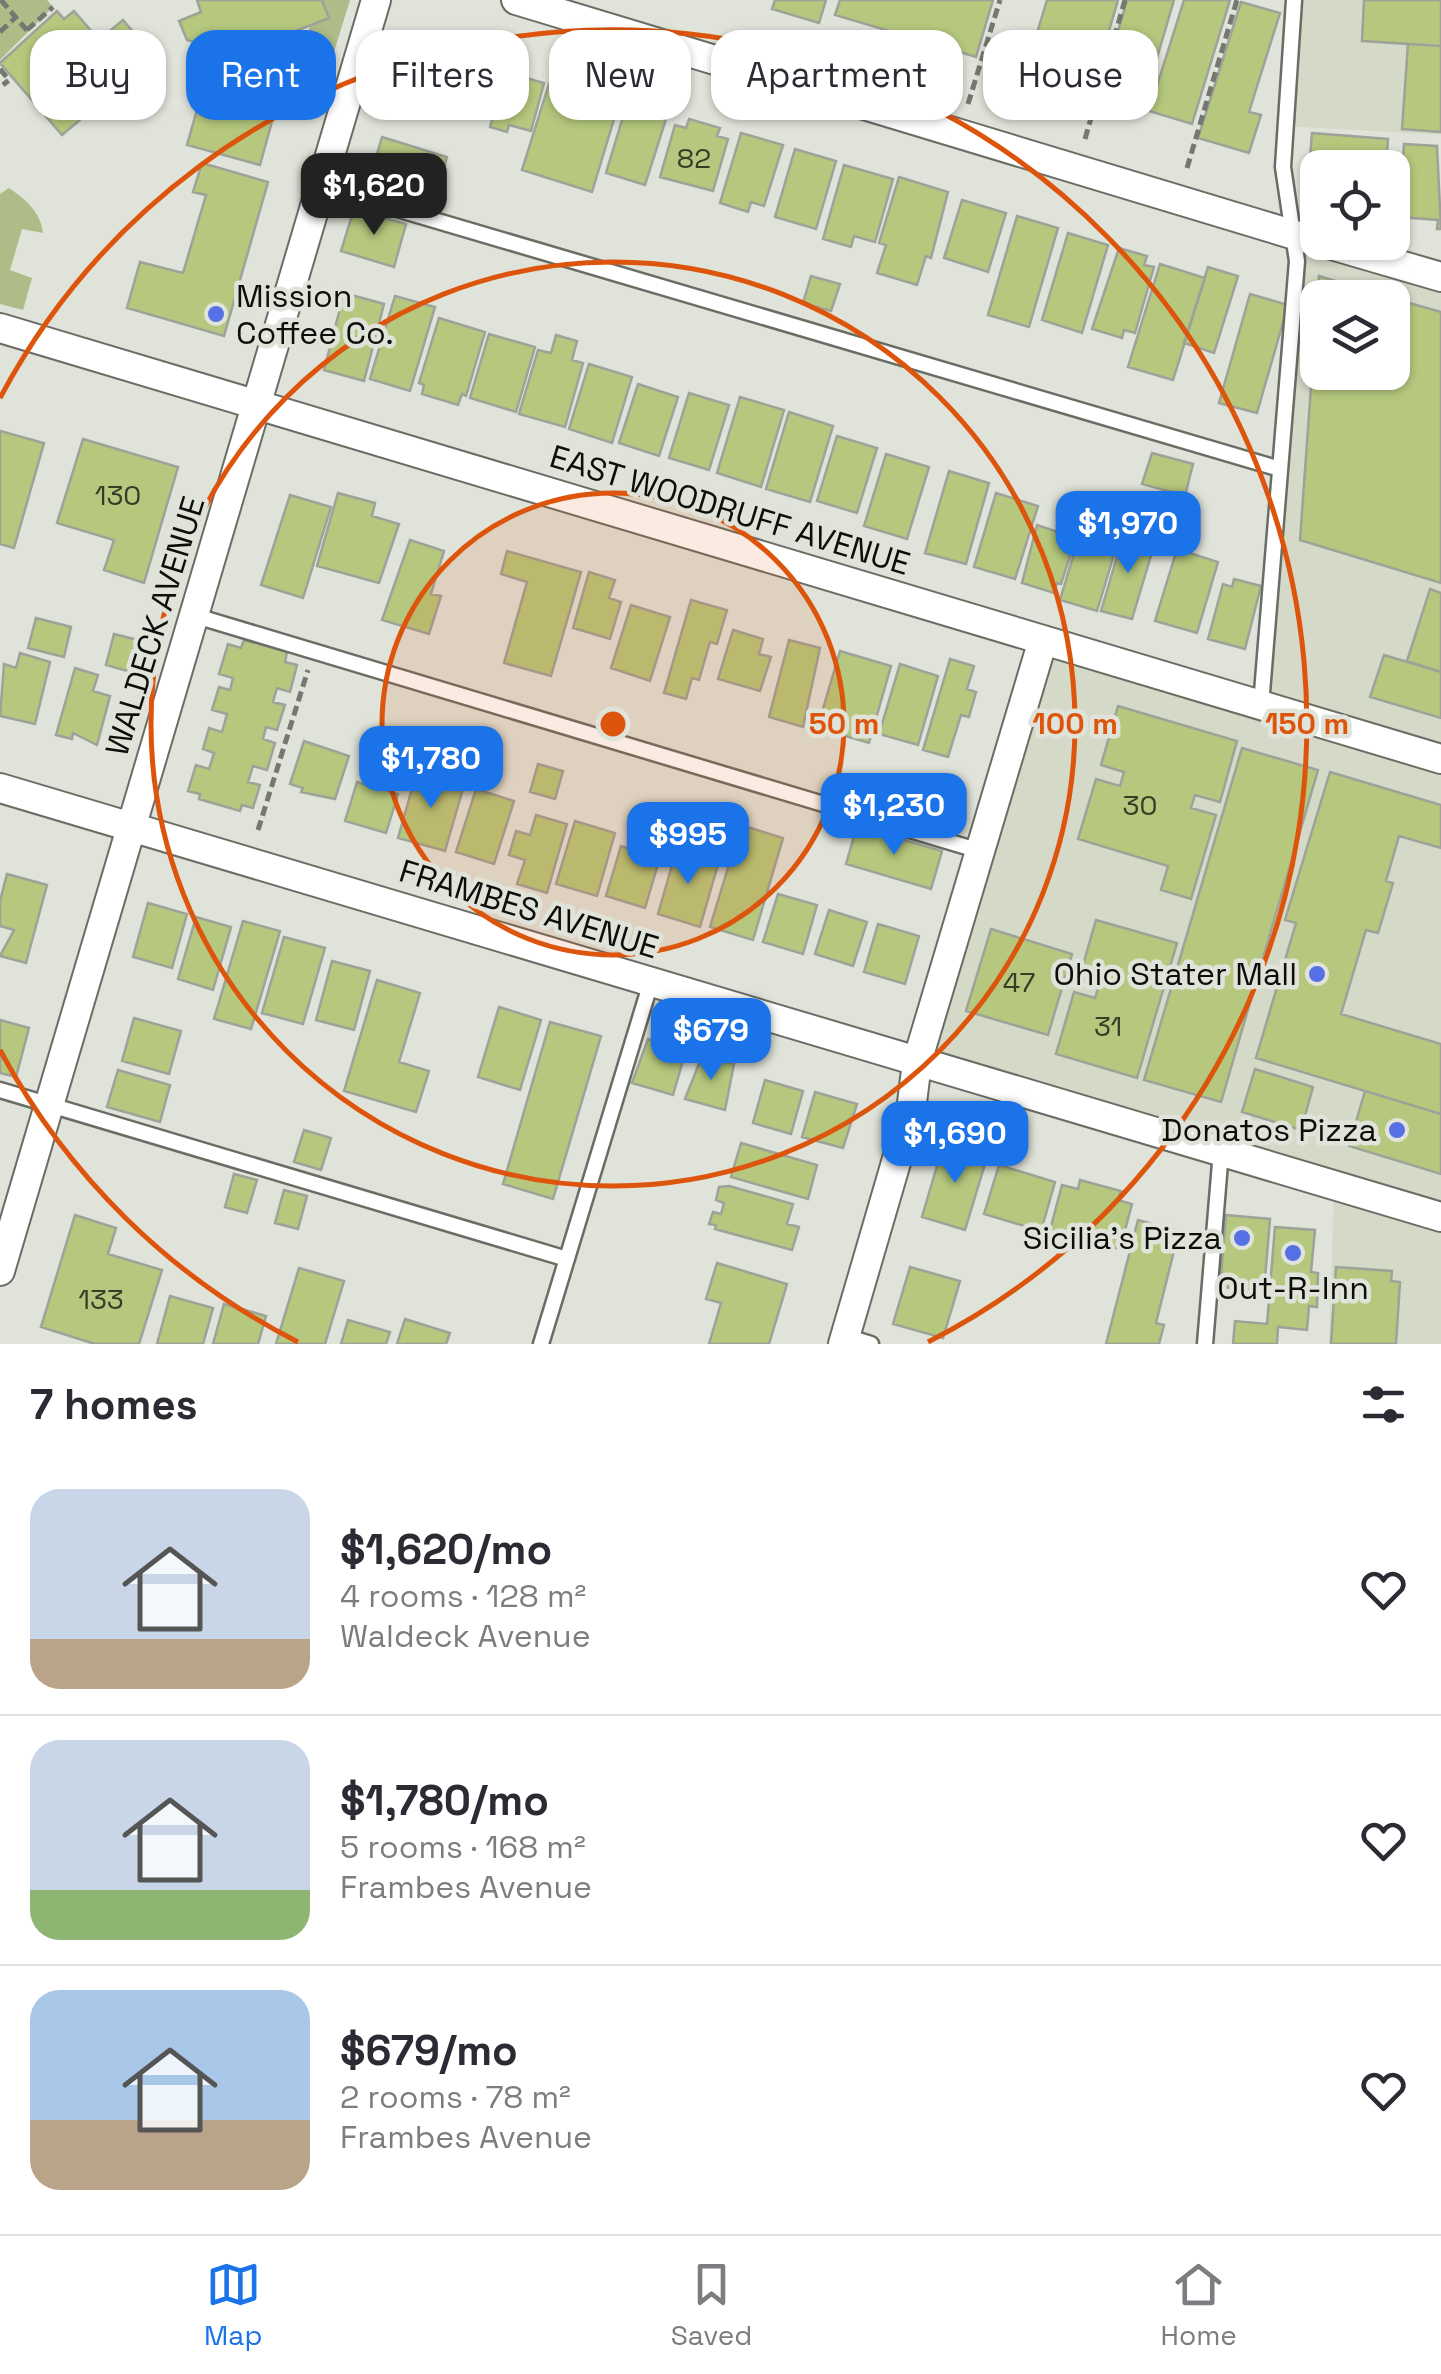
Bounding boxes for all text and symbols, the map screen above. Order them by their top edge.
chip: Buy [30,30,166,120]
chip: Rent [186,30,336,120]
chip: Filters [356,30,529,120]
chip: New [549,30,691,120]
chip: Apartment [711,30,963,120]
chip: House [983,30,1158,120]
house number: 82 [677,140,711,176]
map controls [1300,150,1410,390]
button: locate [1300,150,1410,260]
pin: $1,620 [293,153,455,238]
text: $1,620 [323,165,425,205]
place label: Mission Coffee Co. [236,276,394,353]
button: layers [1300,280,1410,390]
marker: Mission Coffee Co. [205,303,227,325]
street label: EAST WOODRUFF AVENUE [545,436,915,584]
house number: 130 [95,477,141,513]
pin: $1,970 [1047,491,1209,576]
street label: WALDECK AVENUE [97,492,213,760]
text: $1,970 [1078,503,1178,543]
text: 50 m [809,704,879,743]
text: 100 m [1032,704,1118,743]
text: 150 m [1265,704,1349,743]
centre of rings [595,706,631,742]
pin: $1,780 [350,726,512,811]
text: $1,780 [381,738,481,778]
pin: $1,230 [813,773,975,858]
text: $1,230 [843,785,945,825]
house number: 30 [1123,787,1157,823]
pin: $995 [629,802,747,887]
text: $995 [649,814,727,854]
street label: FRAMBES AVENUE [395,851,663,967]
place label: Ohio Stater Mall [1053,954,1297,994]
marker: Ohio Stater Mall [1306,963,1328,985]
house number: 47 [1003,964,1035,1000]
pin: $679 [652,998,770,1083]
house number: 31 [1094,1008,1122,1044]
text: $679 [673,1010,749,1050]
pin: $1,690 [874,1101,1036,1186]
place label: Donatos Pizza [1161,1110,1377,1150]
text: $1,690 [903,1113,1007,1153]
marker: Donatos Pizza [1386,1119,1408,1141]
place label: Sicilia's Pizza [1023,1218,1222,1258]
marker: Sicilia's Pizza [1231,1227,1253,1249]
marker: Out-R-Inn [1282,1242,1304,1264]
place label: Out-R-Inn [1217,1268,1369,1308]
house number: 133 [78,1281,124,1317]
icon: filters [1356,1377,1411,1432]
text: 7 homes [30,1378,198,1431]
text: $1,620/mo [340,1523,552,1576]
icon: home [110,1529,230,1649]
icon: heart [1356,1562,1411,1617]
text: 4 rooms · 128 m² [340,1576,586,1616]
text: Waldeck Avenue [340,1616,591,1656]
text: $1,780/mo [340,1774,549,1827]
icon: home [110,1780,230,1900]
icon: heart [1356,1813,1411,1868]
text: 5 rooms · 168 m² [340,1827,586,1867]
text: Frambes Avenue [340,1867,592,1907]
text: $679/mo [340,2024,518,2077]
icon: home [110,2030,230,2150]
icon: heart [1356,2063,1411,2118]
text: 2 rooms · 78 m² [340,2077,571,2117]
text: Frambes Avenue [340,2117,592,2157]
tab: Map [204,2257,262,2353]
tab: Saved [671,2257,752,2353]
tab: Home [1161,2257,1237,2353]

